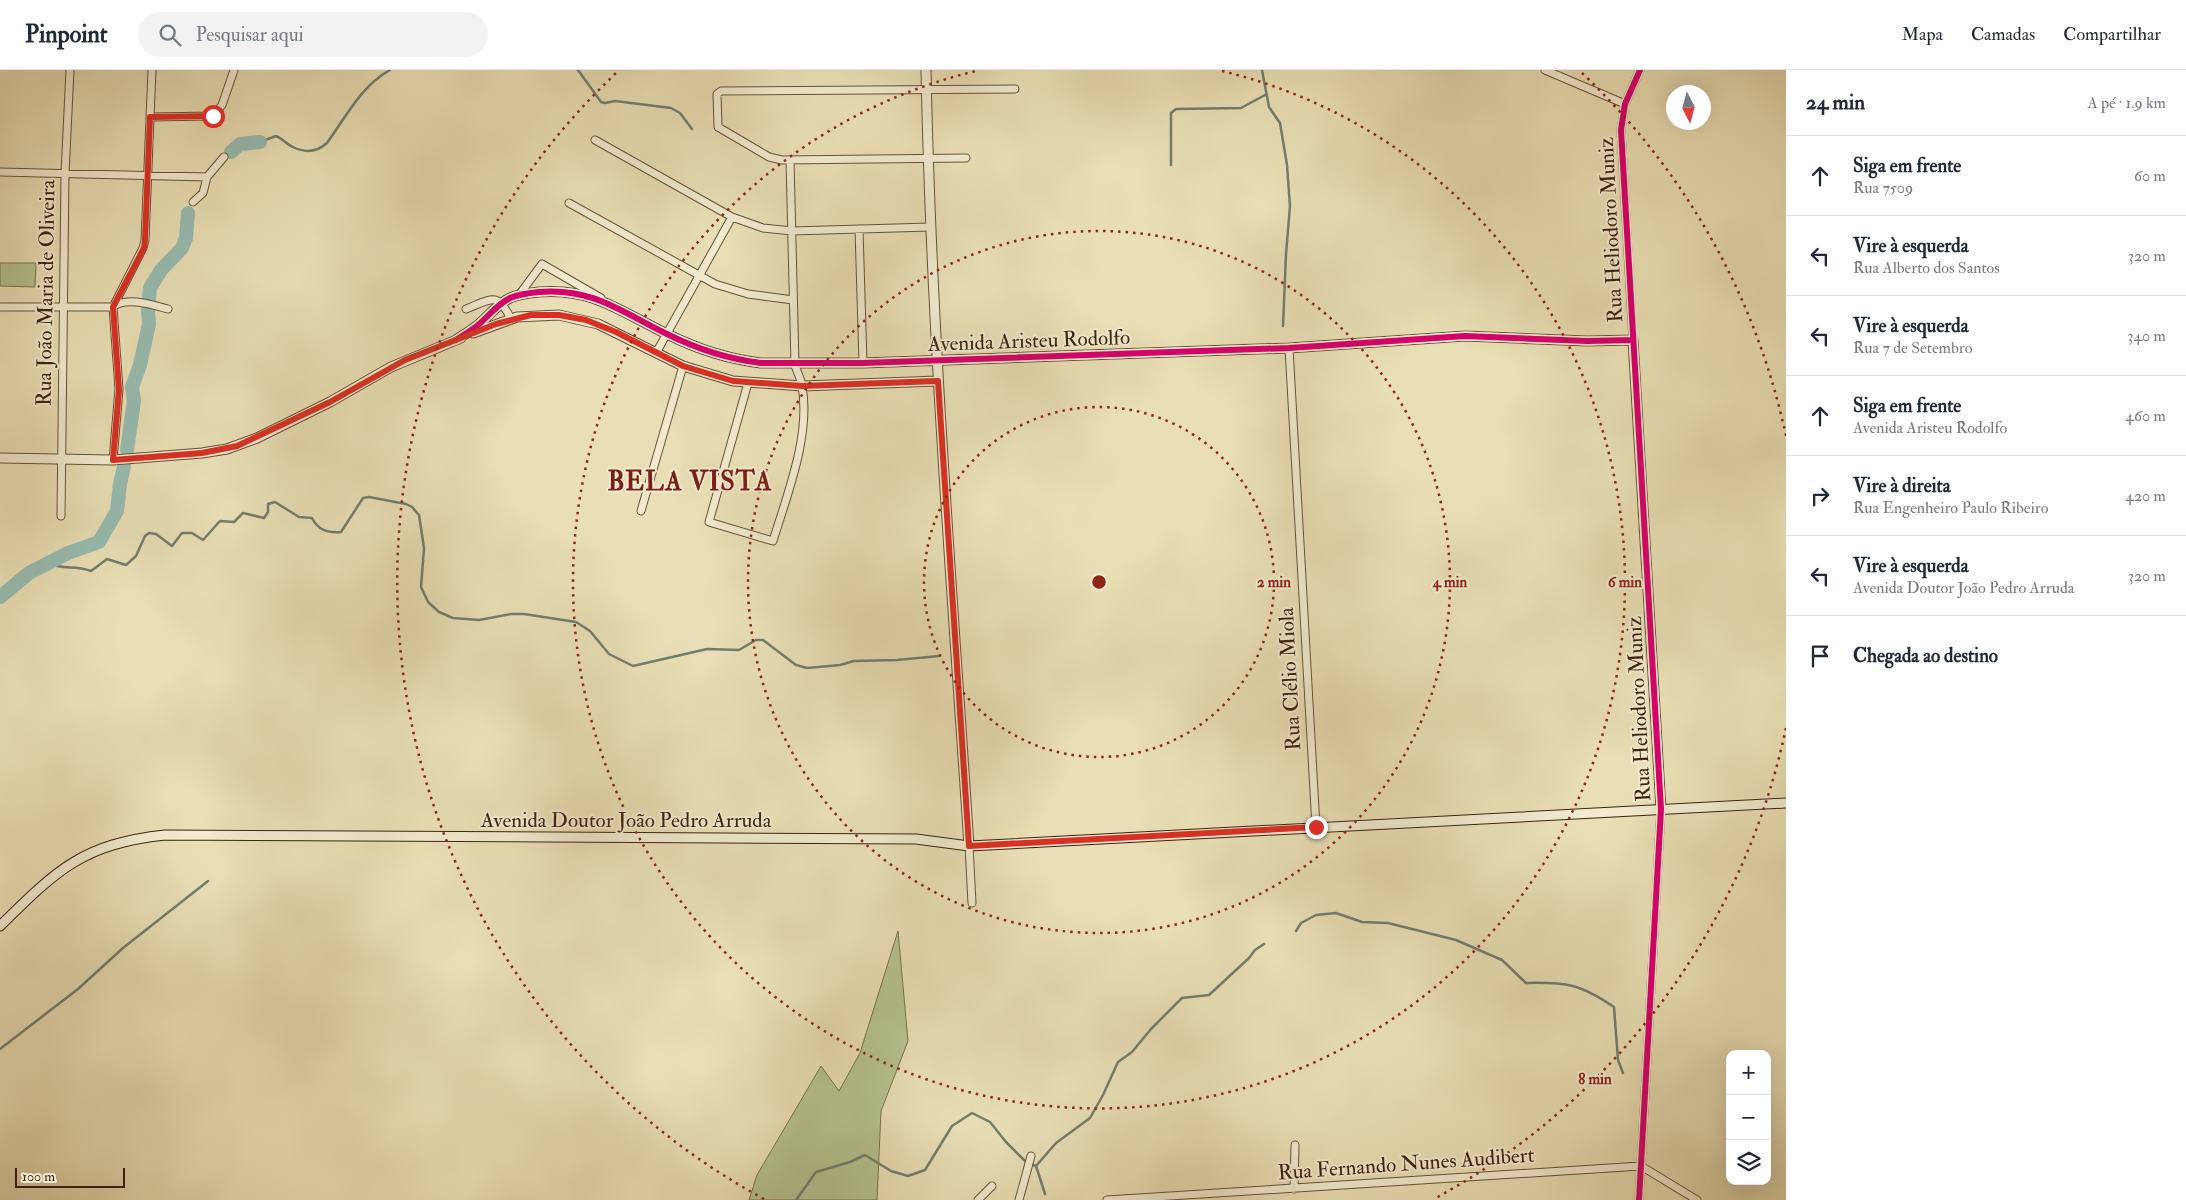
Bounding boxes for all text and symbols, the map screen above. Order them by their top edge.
search box [138,12,488,57]
text: Pinpoint [25,19,108,50]
icon: search [156,21,184,49]
text: Pesquisar aqui [196,23,304,47]
text: Mapa [1902,23,1943,46]
text: Camadas [1971,23,2035,46]
text: Compartilhar [2063,23,2161,46]
north arrow [1666,85,1711,130]
text: 24 min [1806,89,1865,116]
text: A pé · 1.9 km [2087,93,2166,113]
route start [202,105,225,128]
street label: Rua Heliodoro Muniz [1593,137,1629,323]
text: Siga em frente [1853,154,1961,178]
icon: ahead [1806,162,1834,190]
text: 60 m [2134,166,2166,186]
text: Rua 7509 [1853,178,1913,198]
street label: Rua João Maria de Oliveira [31,179,61,406]
text: Vire à esquerda [1853,234,1968,258]
icon: left [1806,242,1834,270]
text: 320 m [2128,246,2166,266]
text: Rua Alberto dos Santos [1853,258,2000,278]
text: Vire à esquerda [1853,314,1968,338]
icon: left [1806,322,1834,350]
street label: Avenida Aristeu Rodolfo [926,324,1131,358]
text: 340 m [2127,326,2166,346]
text: Rua 7 de Setembro [1853,338,1972,358]
text: Siga em frente [1853,394,1961,418]
icon: ahead [1806,402,1834,430]
text: 460 m [2125,406,2166,426]
text: Avenida Aristeu Rodolfo [1853,418,2007,438]
district label: BELA VISTA [607,466,773,498]
text: Vire à direita [1853,474,1950,498]
icon: right [1806,482,1834,510]
text: 420 m [2125,486,2166,506]
text: Rua Engenheiro Paulo Ribeiro [1853,498,2048,518]
text: Vire à esquerda [1853,554,1968,578]
icon: left [1806,562,1834,590]
text: 320 m [2128,566,2166,586]
centre of rings [1090,573,1108,591]
text: 2 min [1257,573,1291,592]
text: 4 min [1432,573,1468,592]
text: 6 min [1608,573,1642,592]
text: Avenida Doutor João Pedro Arruda [1853,578,2074,598]
street label: Rua Clélio Miola [1273,606,1307,751]
street label: Rua Heliodoro Muniz [1621,616,1657,802]
icon: arrive [1806,642,1834,670]
text: Chegada ao destino [1853,644,1998,668]
street label: Avenida Doutor João Pedro Arruda [480,807,772,834]
route end [1305,816,1328,839]
map controls [1726,1050,1771,1185]
button: + [1726,1050,1771,1095]
text: 8 min [1578,1070,1612,1089]
button: − [1726,1095,1771,1140]
button: layers [1726,1140,1771,1185]
street label: Rua Fernando Nunes Audibert [1277,1142,1535,1186]
scale bar [15,1165,125,1188]
text: 100 m [22,1168,55,1185]

